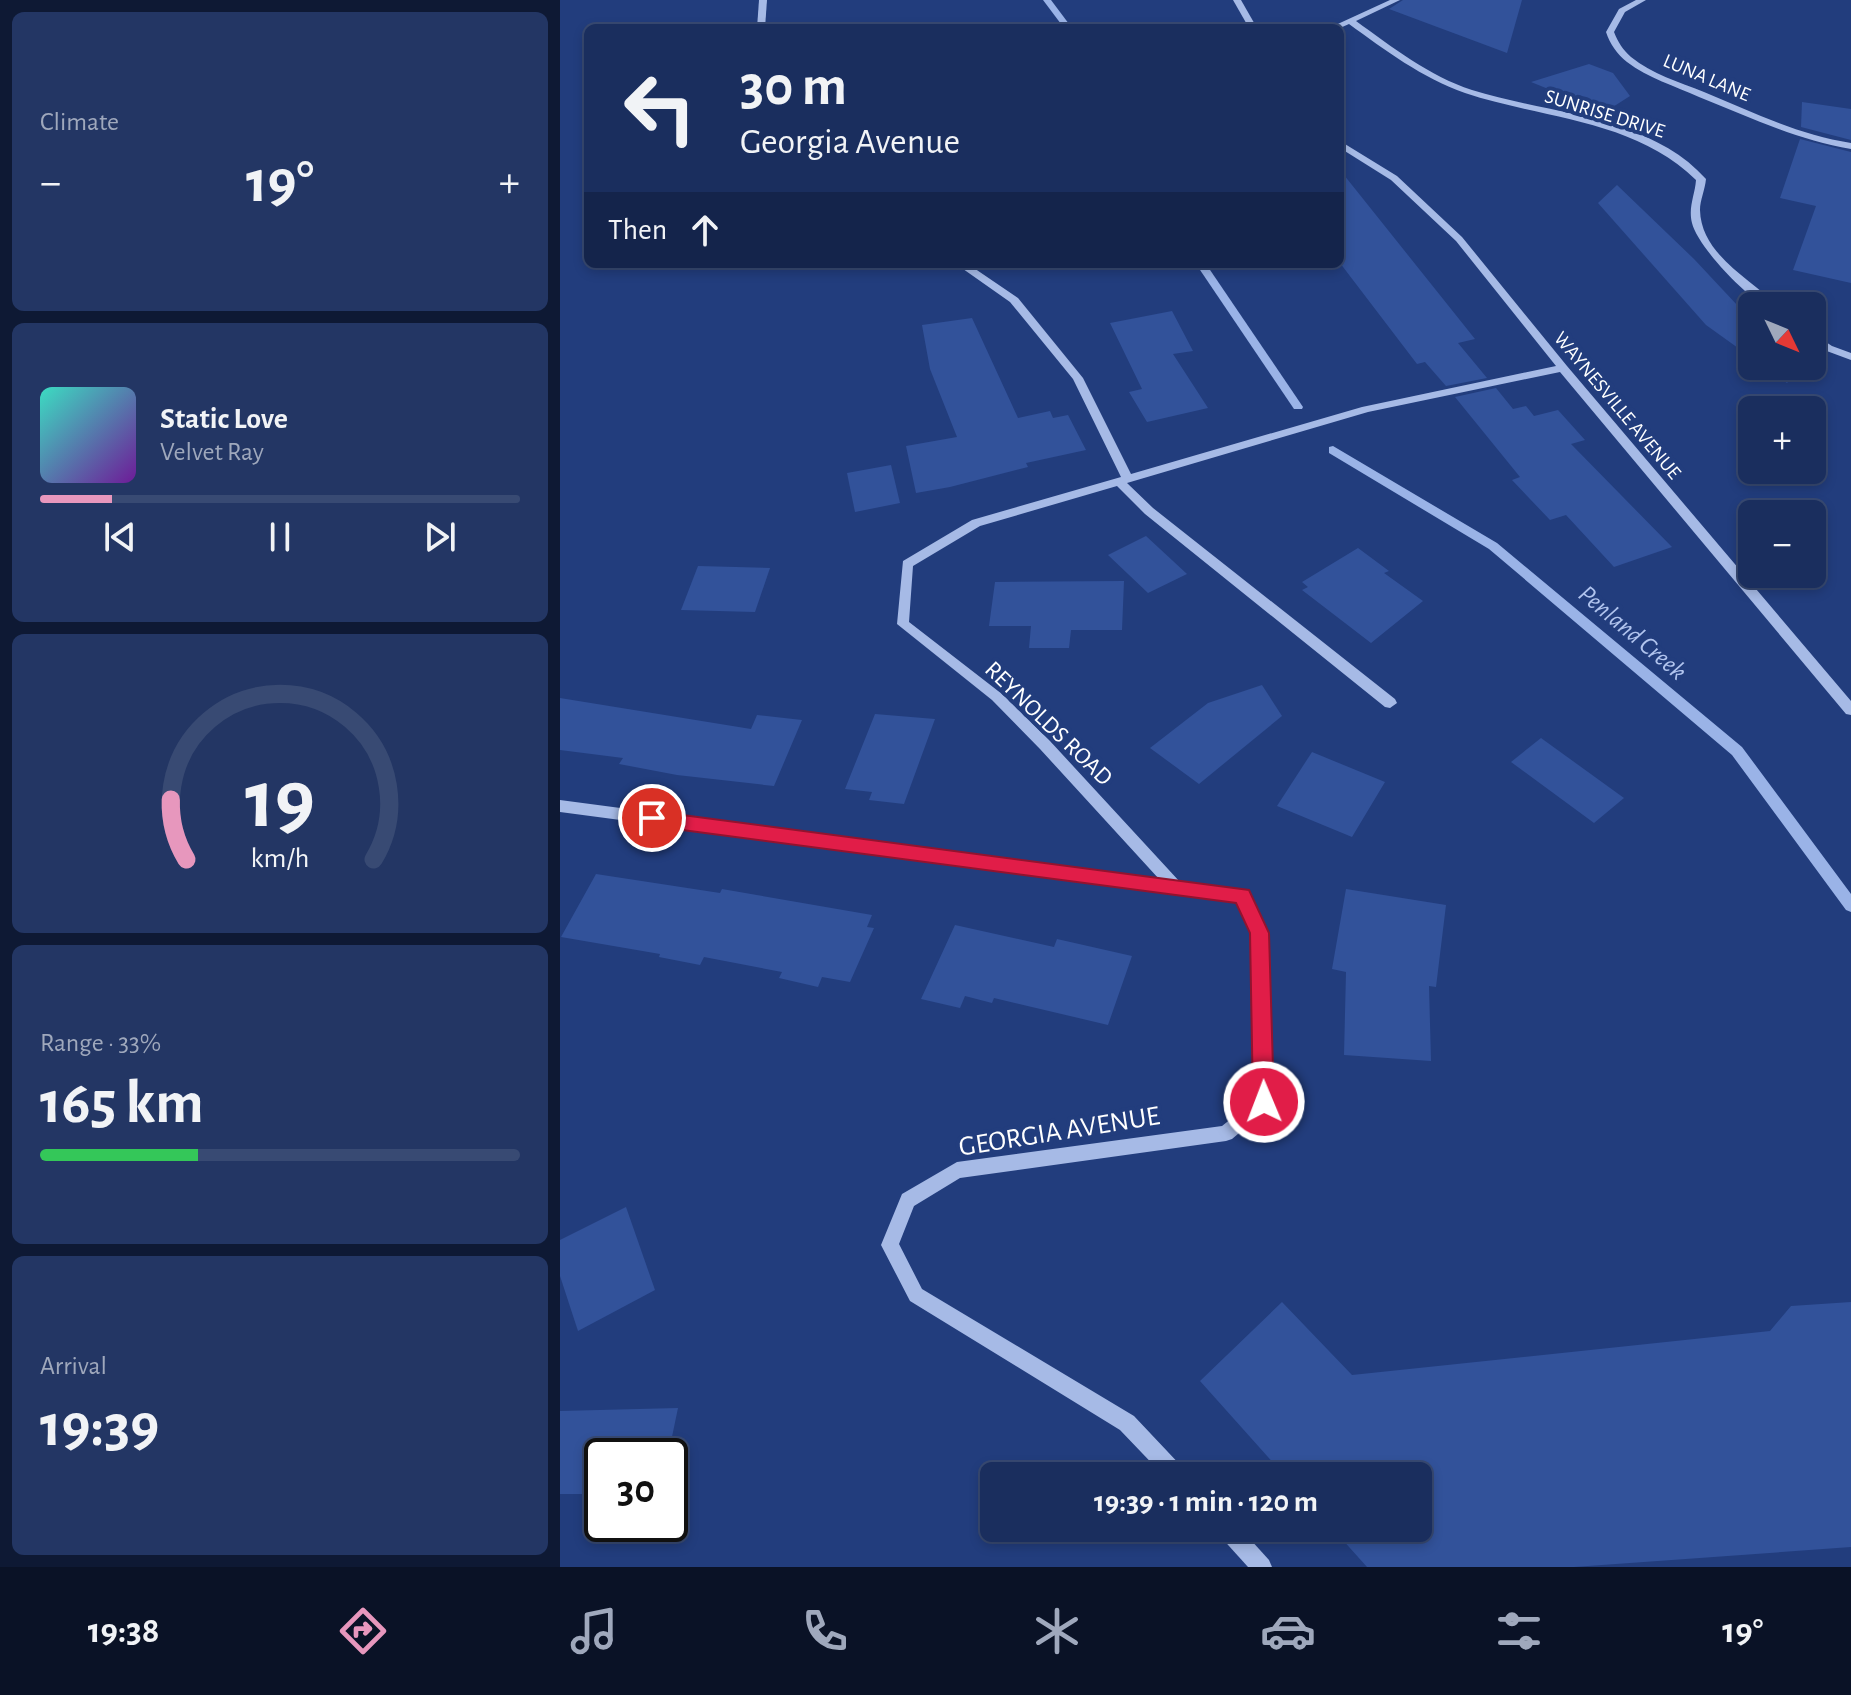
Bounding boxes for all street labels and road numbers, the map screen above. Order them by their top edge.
street label: LUNA LANE [1660,51,1753,105]
street label: SUNRISE DRIVE [1542,86,1667,142]
street label: WAYNESVILLE AVENUE [1550,328,1685,483]
street label: REYNOLDS ROAD [980,657,1117,790]
street label: GEORGIA AVENUE [957,1102,1162,1162]

